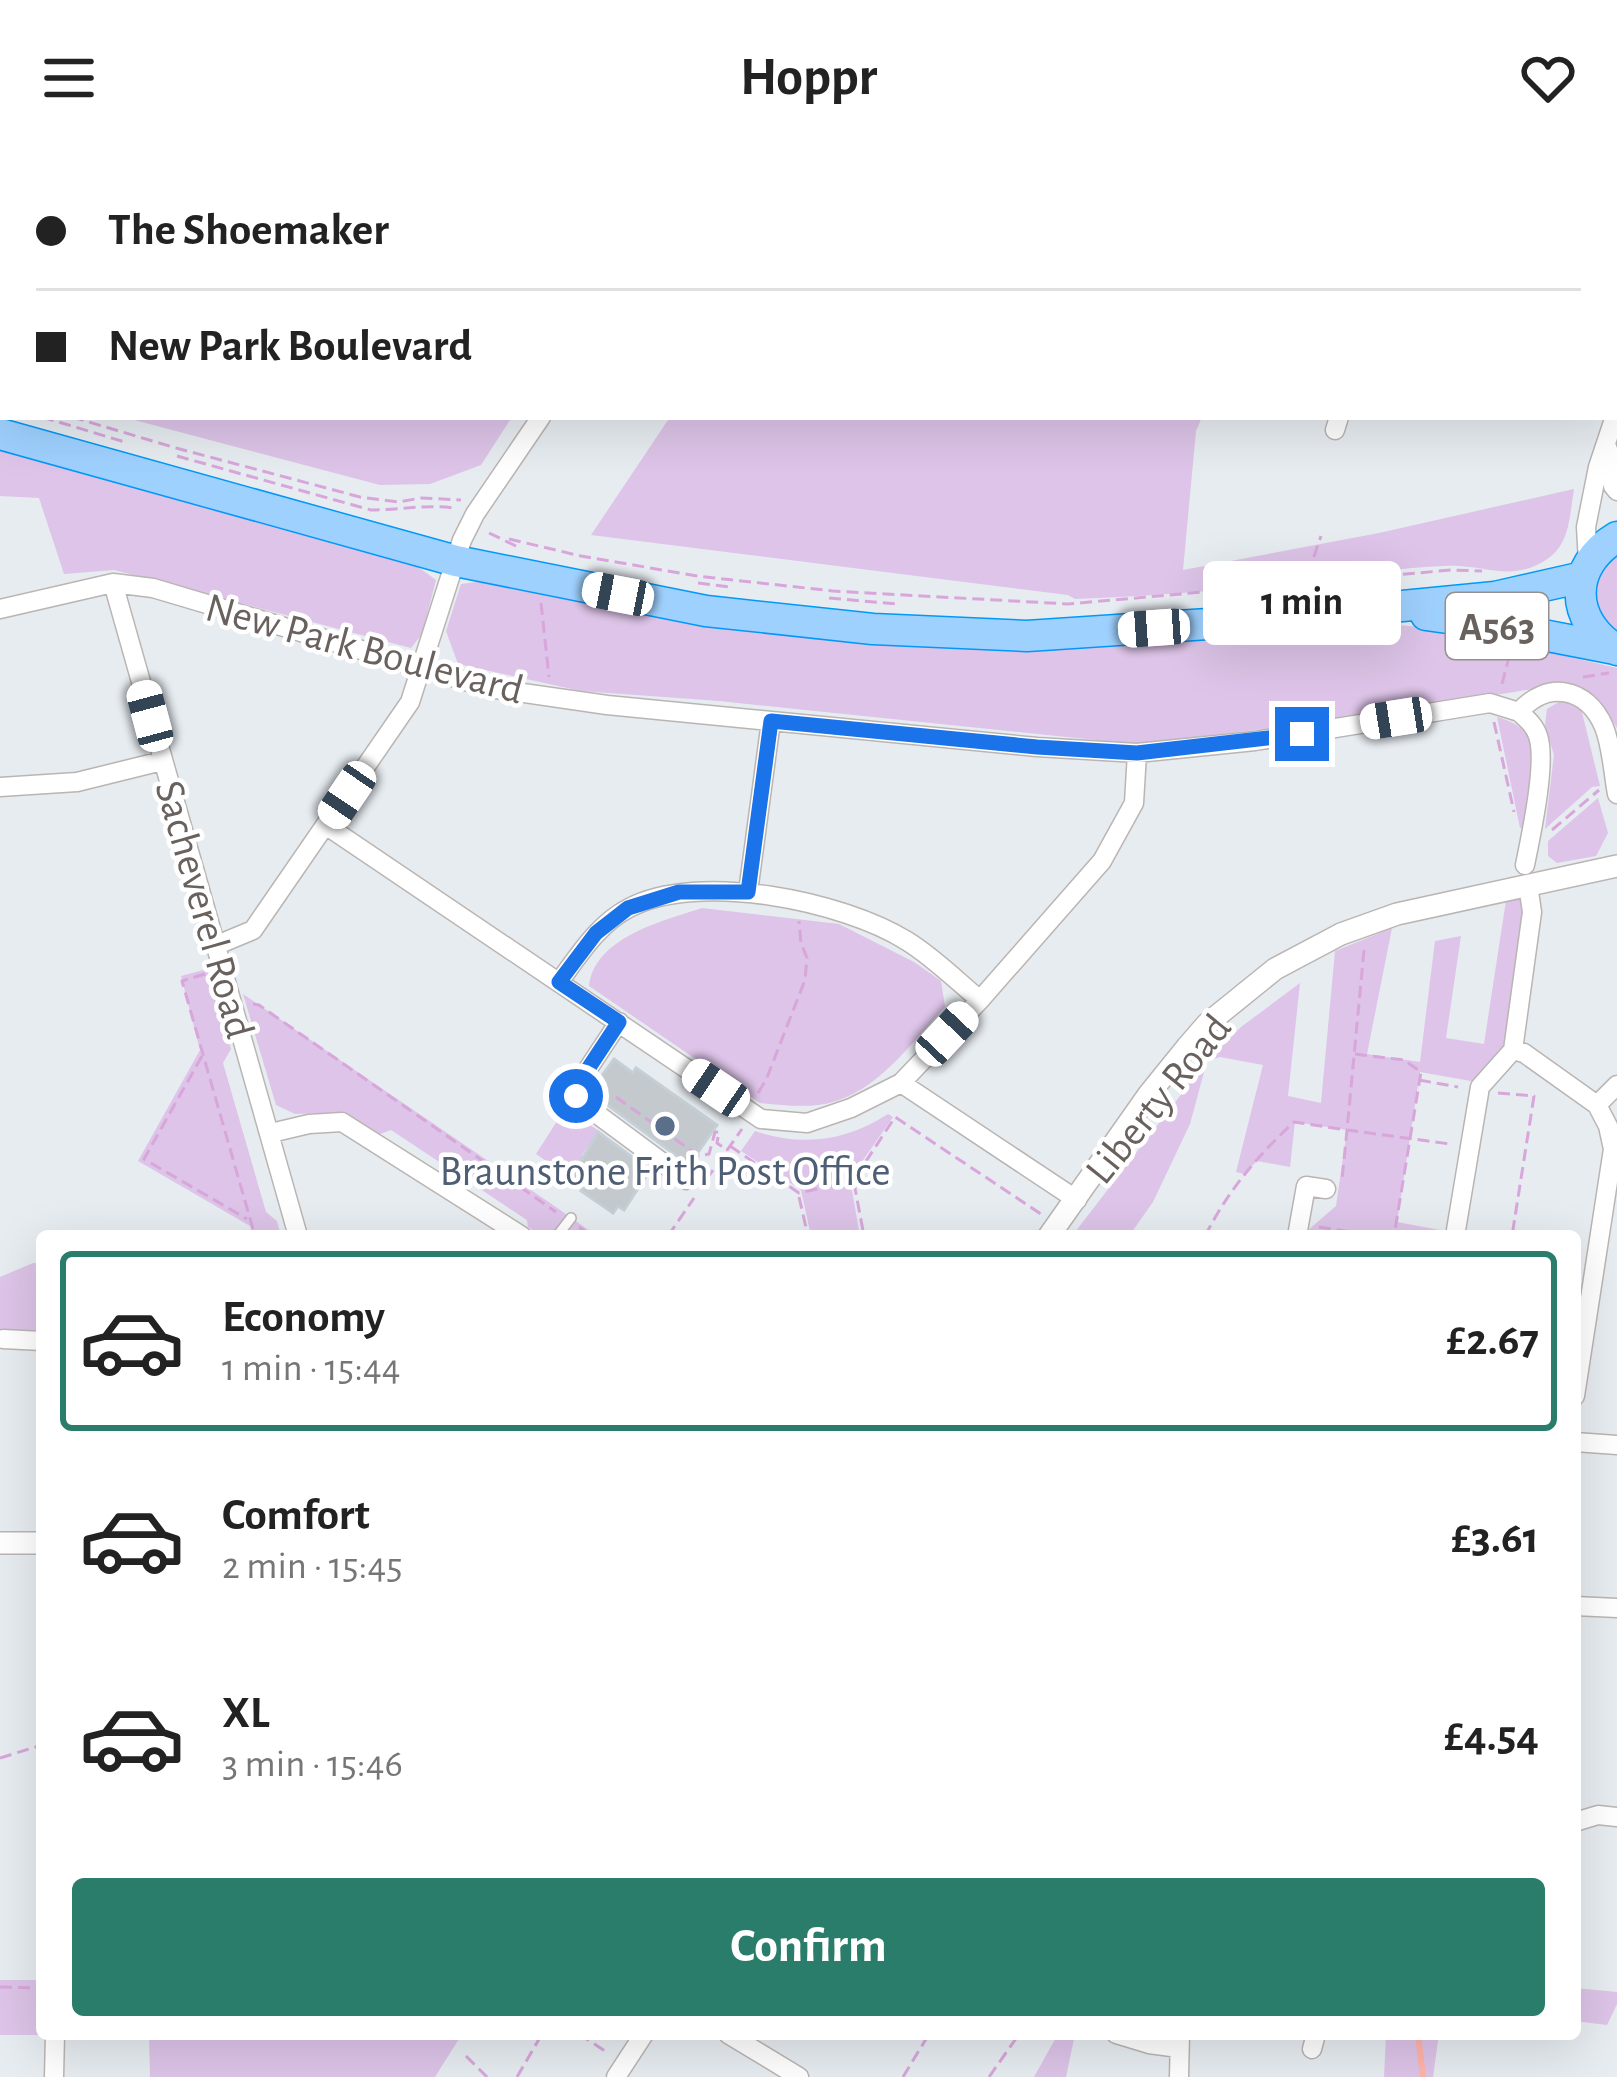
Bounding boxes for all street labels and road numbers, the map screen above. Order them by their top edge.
street label: New Park Boulevard [201,586,528,712]
road number: A563 [1446,593,1548,659]
street label: Sacheverel Road [147,776,261,1043]
street label: Liberty Road [1078,1007,1239,1192]

